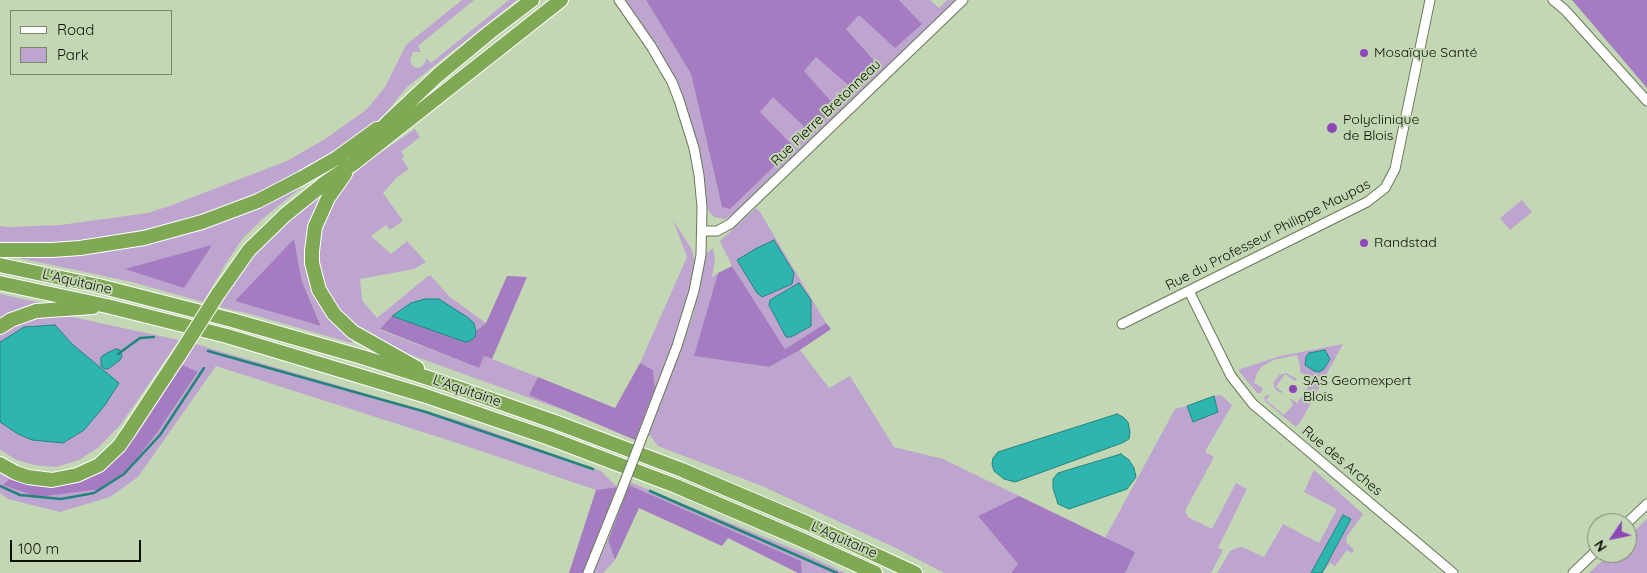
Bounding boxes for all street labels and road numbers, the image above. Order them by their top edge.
street label: Rue Pierre Bretonneau [768,56,884,170]
street label: Rue du Professeur Philippe Maupas [1163,176,1373,294]
street label: L'Aquitaine [41,266,113,298]
street label: L'Aquitaine [431,372,503,410]
street label: Rue des Arches [1298,423,1386,499]
street label: L'Aquitaine [808,518,880,562]

